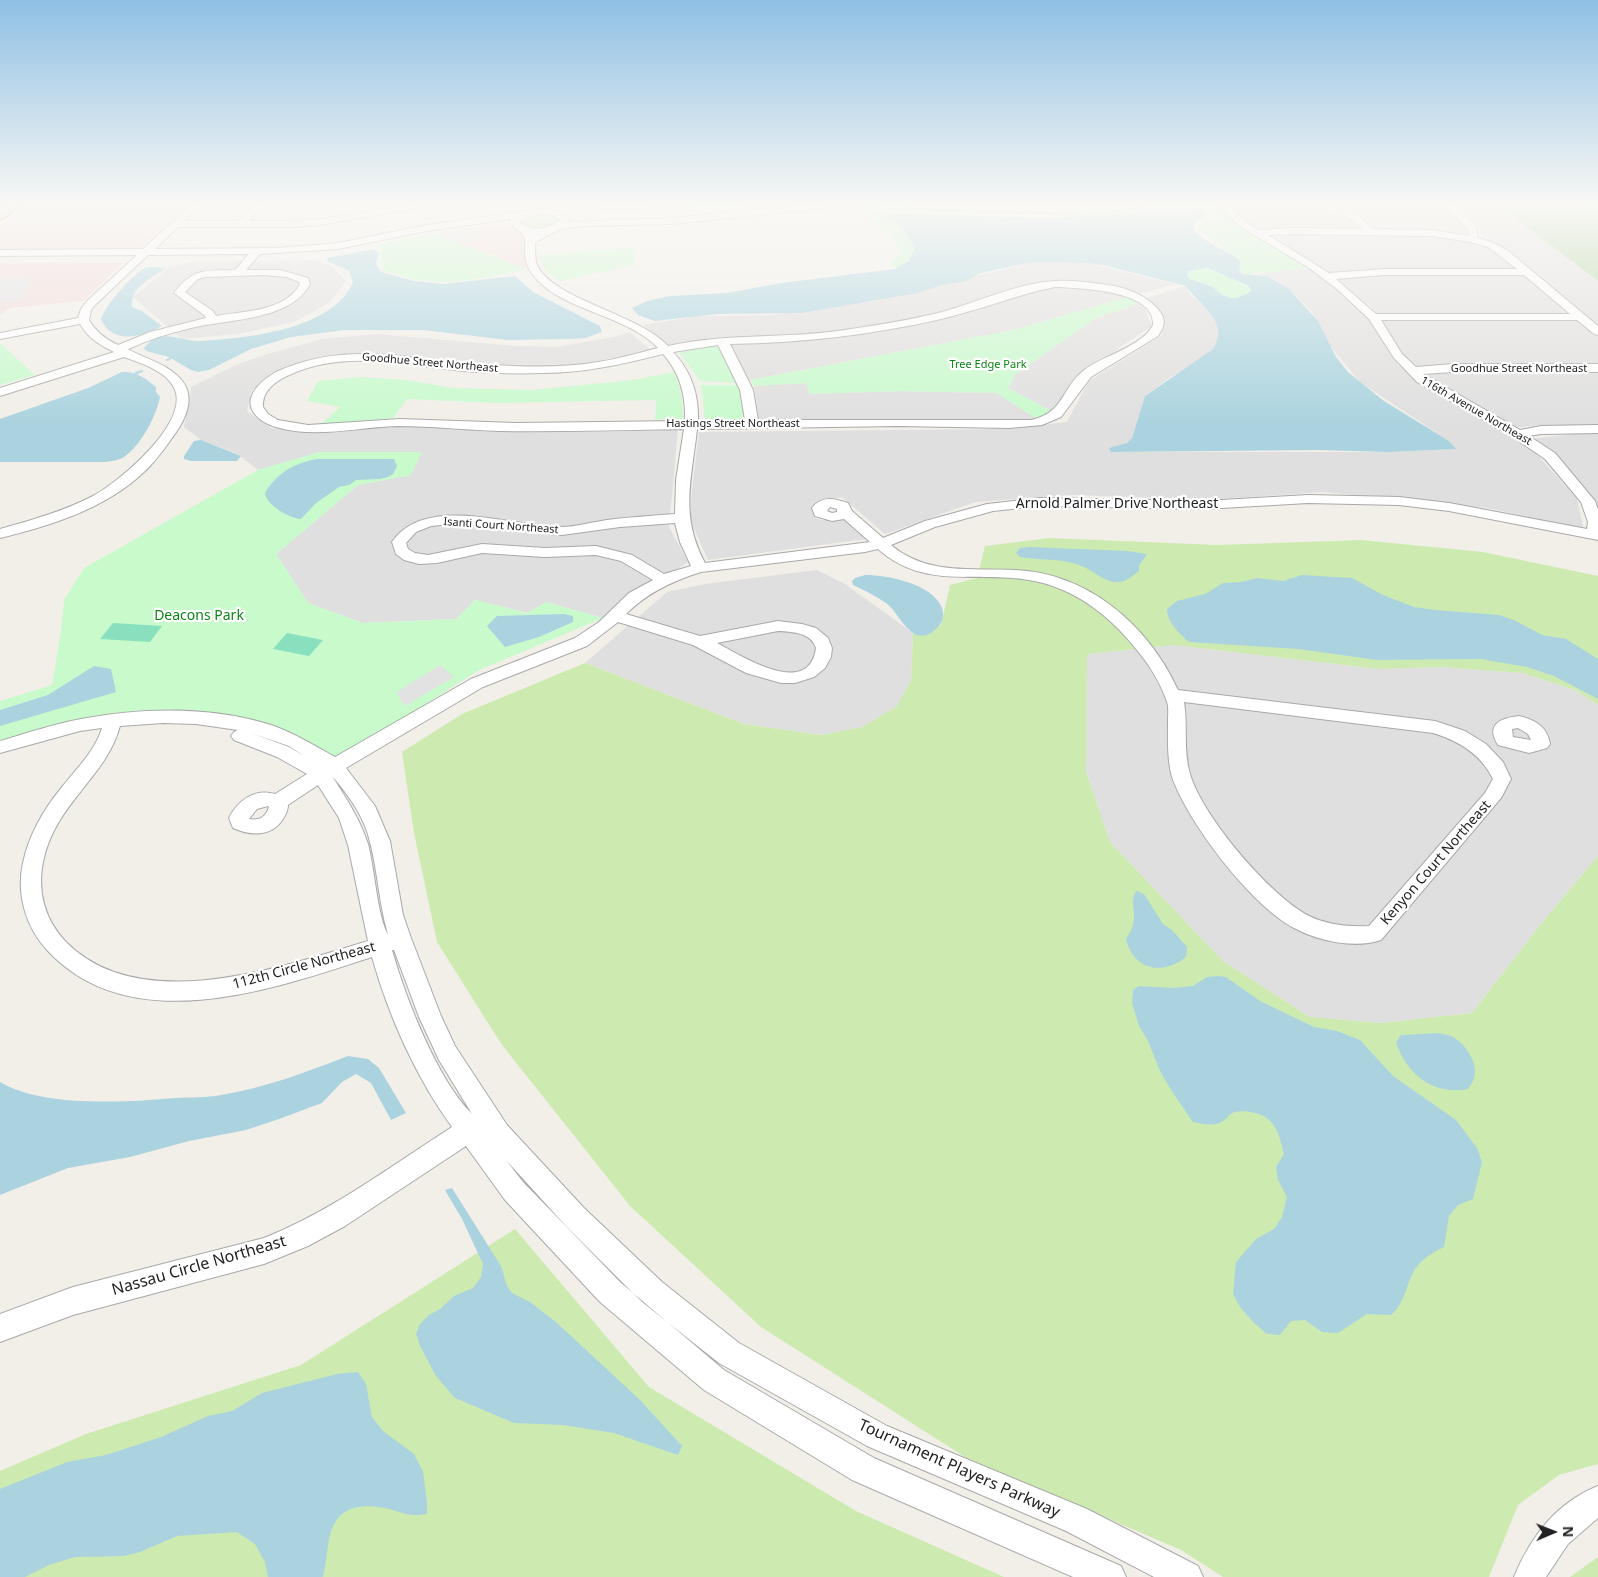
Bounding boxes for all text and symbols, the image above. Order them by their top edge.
street label: Goodhue Street Northeast [362,350,498,376]
park label: Tree Edge Park [949,358,1027,372]
street label: Goodhue Street Northeast [1451,362,1587,376]
street label: 116th Avenue Northeast [1418,374,1534,448]
street label: Hastings Street Northeast [666,417,800,431]
street label: Arnold Palmer Drive Northeast [1016,496,1218,512]
street label: Isanti Court Northeast [443,515,559,537]
park label: Deacons Park [154,608,244,624]
street label: Kenyon Court Northeast [1377,797,1495,929]
street label: 112th Circle Northeast [231,939,377,993]
street label: Nassau Circle Northeast [110,1232,288,1300]
street label: Tournament Players Parkway [855,1416,1063,1522]
north arrow [1528,1507,1578,1557]
text: N [1559,1526,1578,1538]

